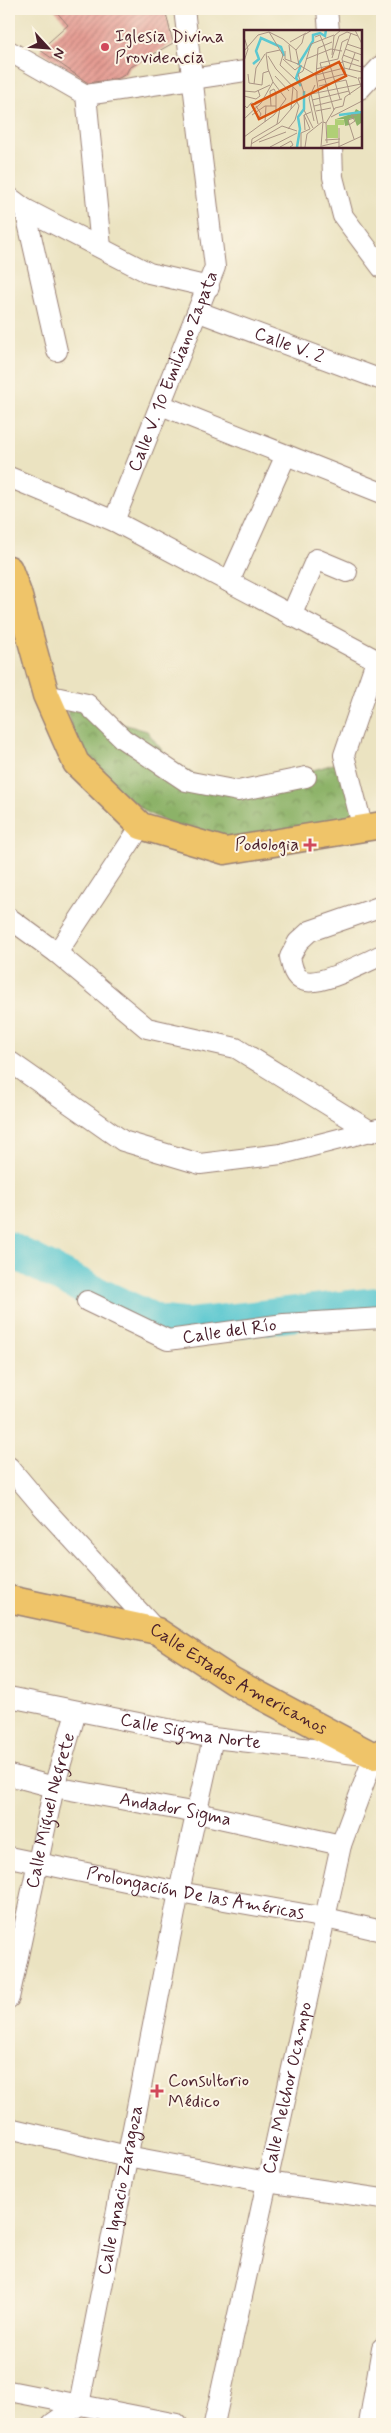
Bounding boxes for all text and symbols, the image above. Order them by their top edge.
north arrow [22,22,72,72]
place label: Iglesia Divina Providencia [115,25,224,70]
inset map [244,30,361,148]
marker: Iglesia Divina Providencia [99,41,111,53]
text: N [49,45,69,61]
street label: Calle V. 10 Emiliano Zapata [123,268,224,475]
street label: Calle V. 2 [251,322,327,369]
place label: Podologia [235,833,299,857]
marker: Podologia [303,838,317,852]
street label: Calle del Río [181,1313,278,1350]
street label: Calle Estados Americanos [148,1618,331,1741]
street label: Calle Sigma Norte [118,1708,262,1755]
street label: Calle Miguel Negrete [21,1730,81,1891]
street label: Andador Sigma [118,1787,233,1832]
street label: Prolongación De las Américas [84,1861,306,1926]
street label: Calle Melchor Ocampo [257,2000,318,2176]
place label: Consultorio Médico [168,2069,249,2114]
marker: Consultorio Médico [150,2084,164,2098]
street label: Calle Ignacio Zaragoza [93,2103,149,2277]

